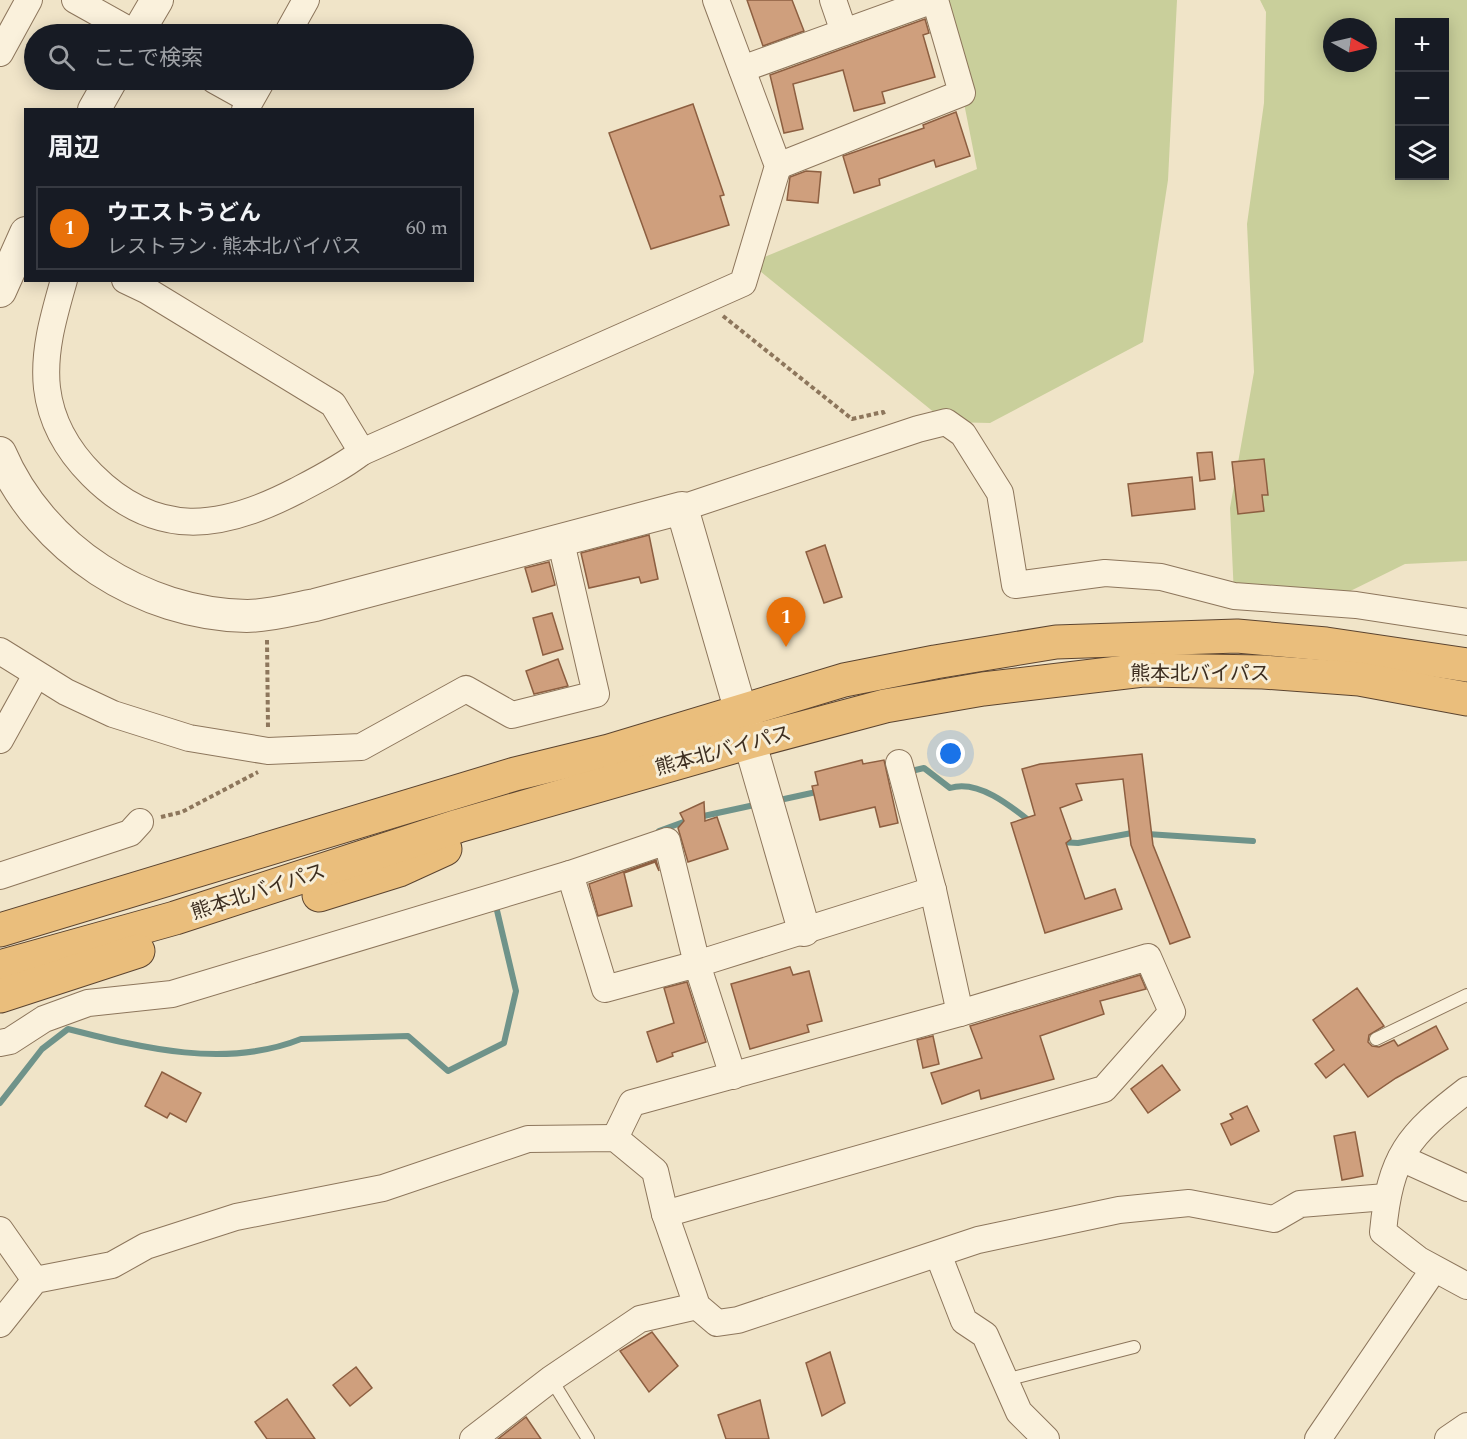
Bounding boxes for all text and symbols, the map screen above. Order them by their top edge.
north arrow [1323,18,1377,72]
map controls [1395,18,1449,180]
button: + [1395,18,1449,72]
search box [24,24,474,90]
icon: search [45,41,78,74]
text: ここで検索 [93,42,203,75]
button: − [1395,72,1449,126]
button: layers [1395,126,1449,180]
text: 周辺 [48,128,100,168]
text: ウエストうどん [107,197,261,230]
text: 1 [64,213,75,243]
text: 60 m [406,213,448,243]
text: レストラン · 熊本北バイパス [107,232,362,262]
pin: 1 [766,598,806,647]
street label: 熊本北バイパス [1130,659,1270,689]
street label: 熊本北バイパス [652,718,795,784]
your location [936,739,965,768]
street label: 熊本北バイパス [187,856,329,928]

